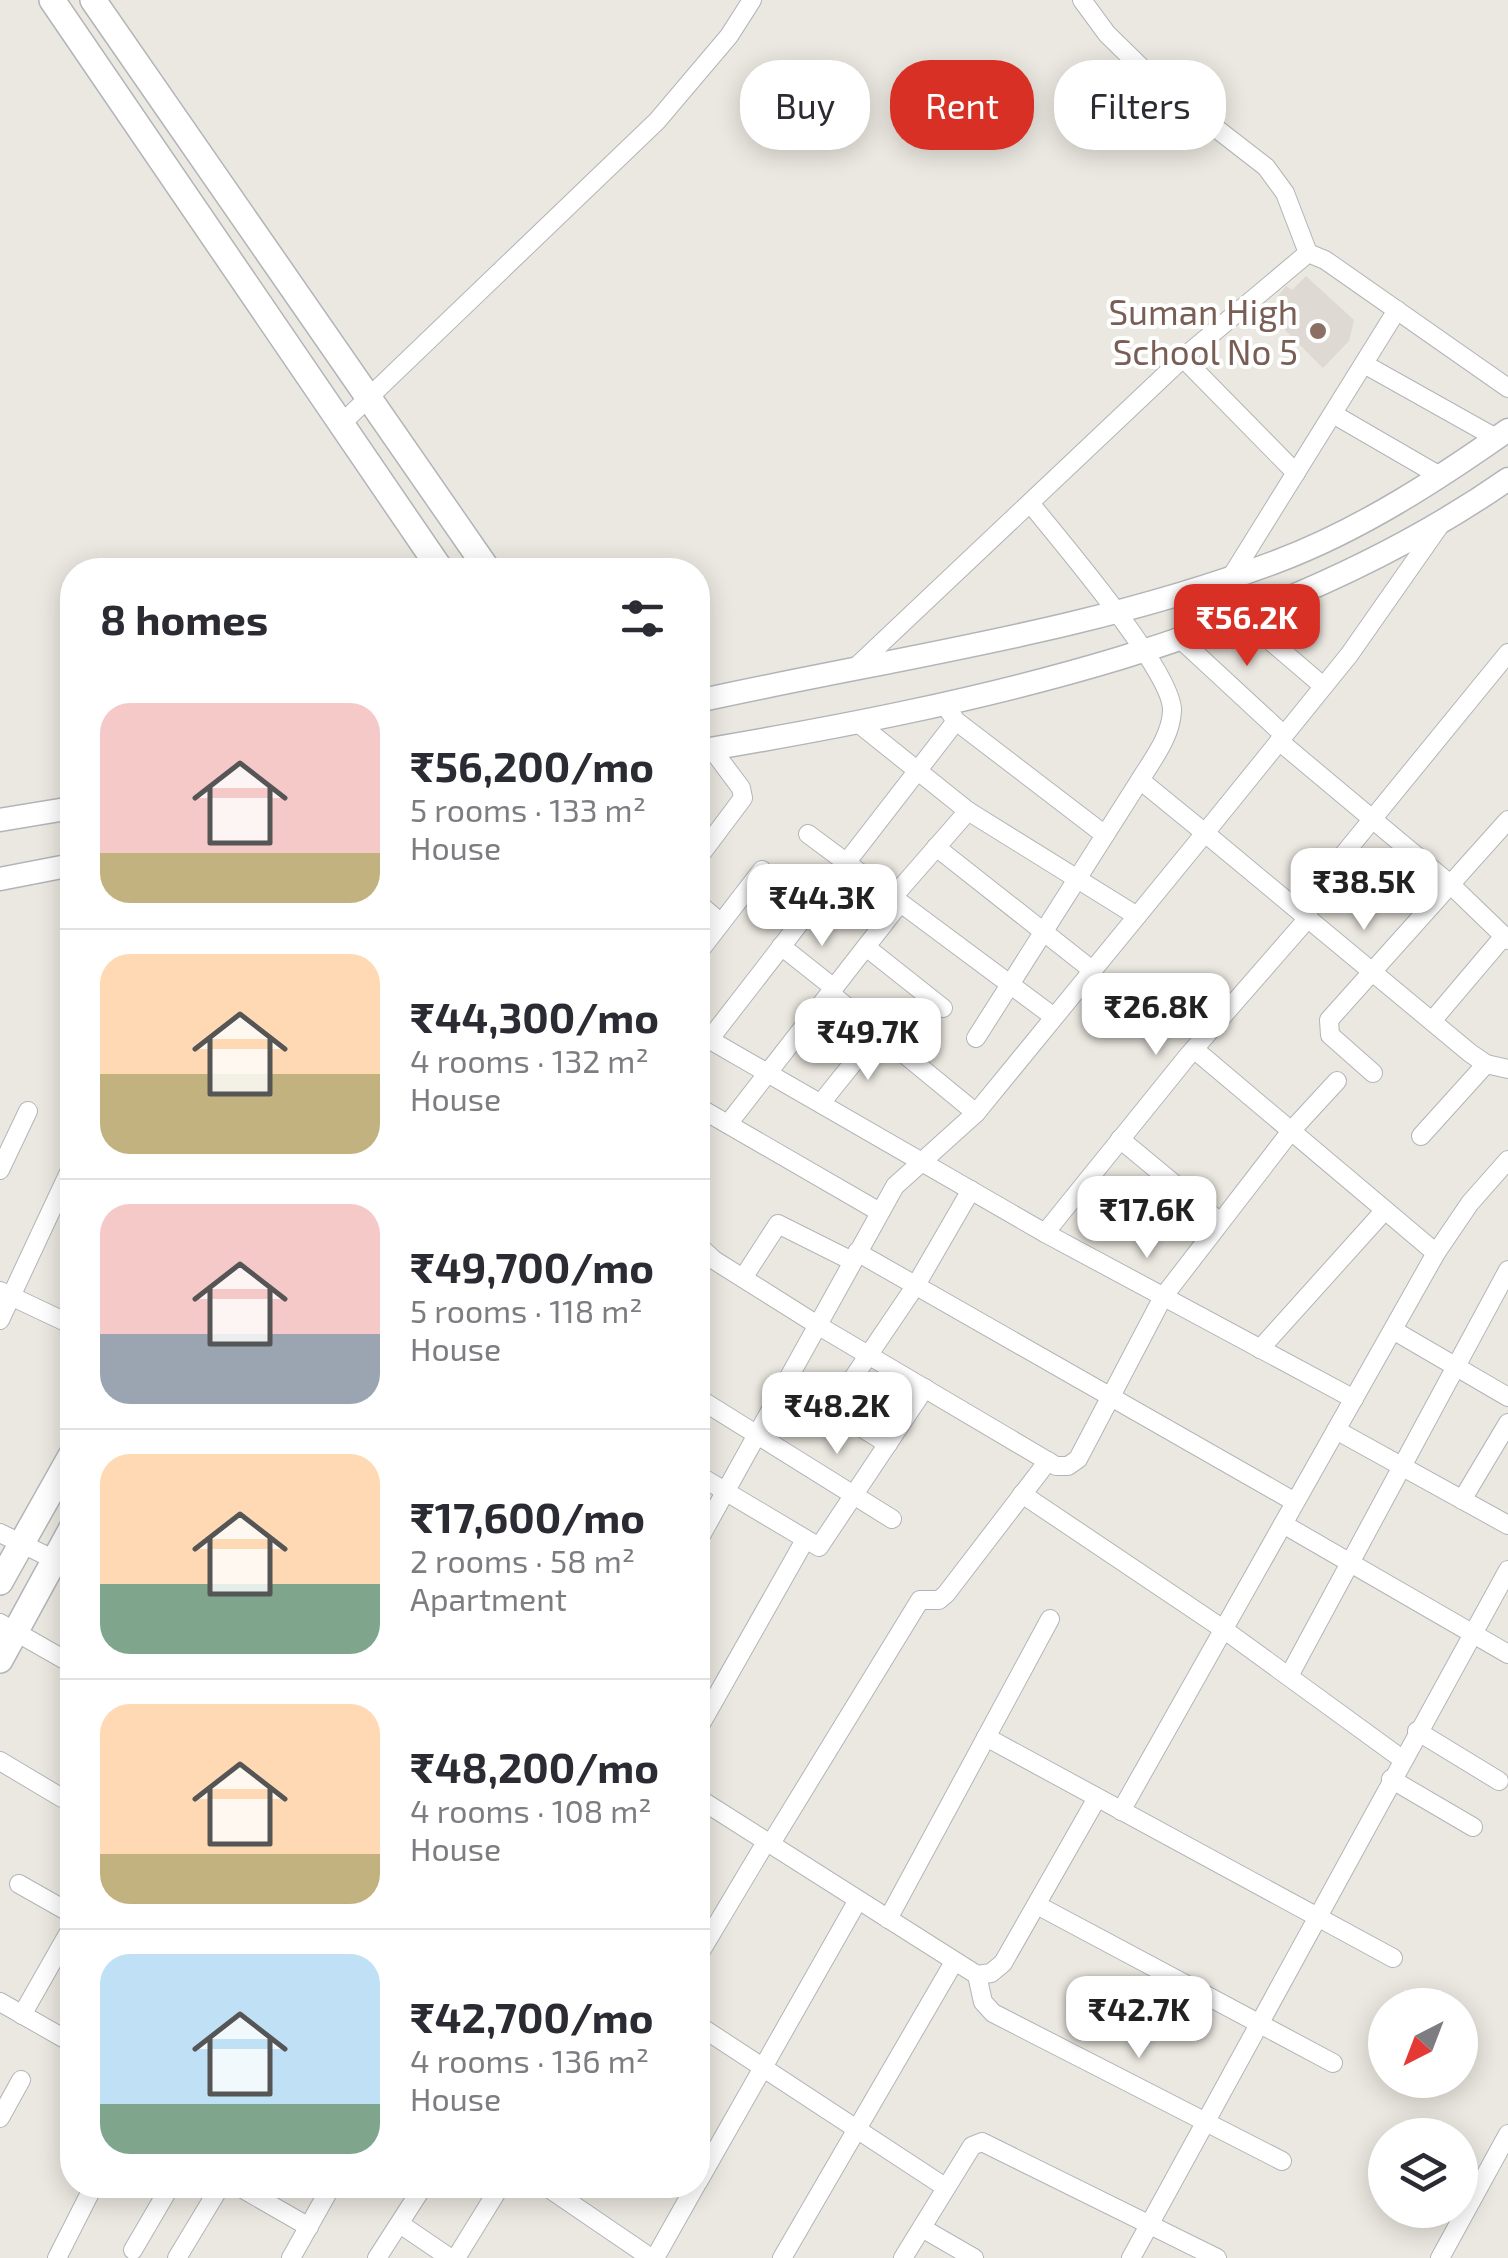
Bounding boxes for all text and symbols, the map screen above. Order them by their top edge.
chip: Buy [740,60,870,150]
chip: Rent [890,60,1034,150]
chip: Filters [1054,60,1226,150]
place label: Suman High School No 5 [1108,290,1298,372]
marker: Suman High School No 5 [1307,320,1329,342]
pin: ₹56.2K [1166,584,1328,669]
icon: filters [615,591,670,646]
text: 8 homes [100,593,268,643]
text: ₹56.2K [1196,597,1298,635]
text: ₹56,200/mo [410,740,654,790]
icon: home [180,743,300,863]
text: 5 rooms · 133 m² [410,790,646,828]
text: House [410,828,501,866]
pin: ₹38.5K [1283,848,1445,933]
text: ₹38.5K [1313,861,1415,899]
pin: ₹44.3K [741,864,903,949]
text: ₹44.3K [769,877,875,915]
pin: ₹26.8K [1075,973,1237,1058]
text: ₹26.8K [1104,986,1208,1024]
text: ₹44,300/mo [410,991,659,1041]
icon: home [180,994,300,1114]
pin: ₹49.7K [787,998,949,1083]
text: ₹49.7K [817,1011,919,1049]
text: 4 rooms · 132 m² [410,1041,649,1079]
text: House [410,1079,501,1117]
pin: ₹17.6K [1066,1176,1228,1261]
text: ₹17.6K [1099,1189,1195,1227]
text: ₹49,700/mo [410,1241,654,1291]
icon: home [180,1244,300,1364]
text: 5 rooms · 118 m² [410,1291,642,1329]
text: House [410,1329,501,1367]
pin: ₹48.2K [756,1372,918,1457]
text: ₹48.2K [784,1385,890,1423]
text: ₹17,600/mo [410,1491,645,1541]
icon: home [180,1494,300,1614]
text: 2 rooms · 58 m² [410,1541,635,1579]
text: Apartment [410,1579,567,1617]
text: ₹48,200/mo [410,1741,659,1791]
icon: home [180,1744,300,1864]
text: 4 rooms · 108 m² [410,1791,652,1829]
text: House [410,1829,501,1867]
pin: ₹42.7K [1058,1976,1220,2061]
north arrow [1368,1988,1478,2098]
map controls [1368,1988,1478,2228]
text: ₹42.7K [1088,1989,1190,2027]
text: ₹42,700/mo [410,1991,654,2041]
icon: home [180,1994,300,2114]
text: 4 rooms · 136 m² [410,2041,649,2079]
text: House [410,2079,501,2117]
button: layers [1368,2118,1478,2228]

